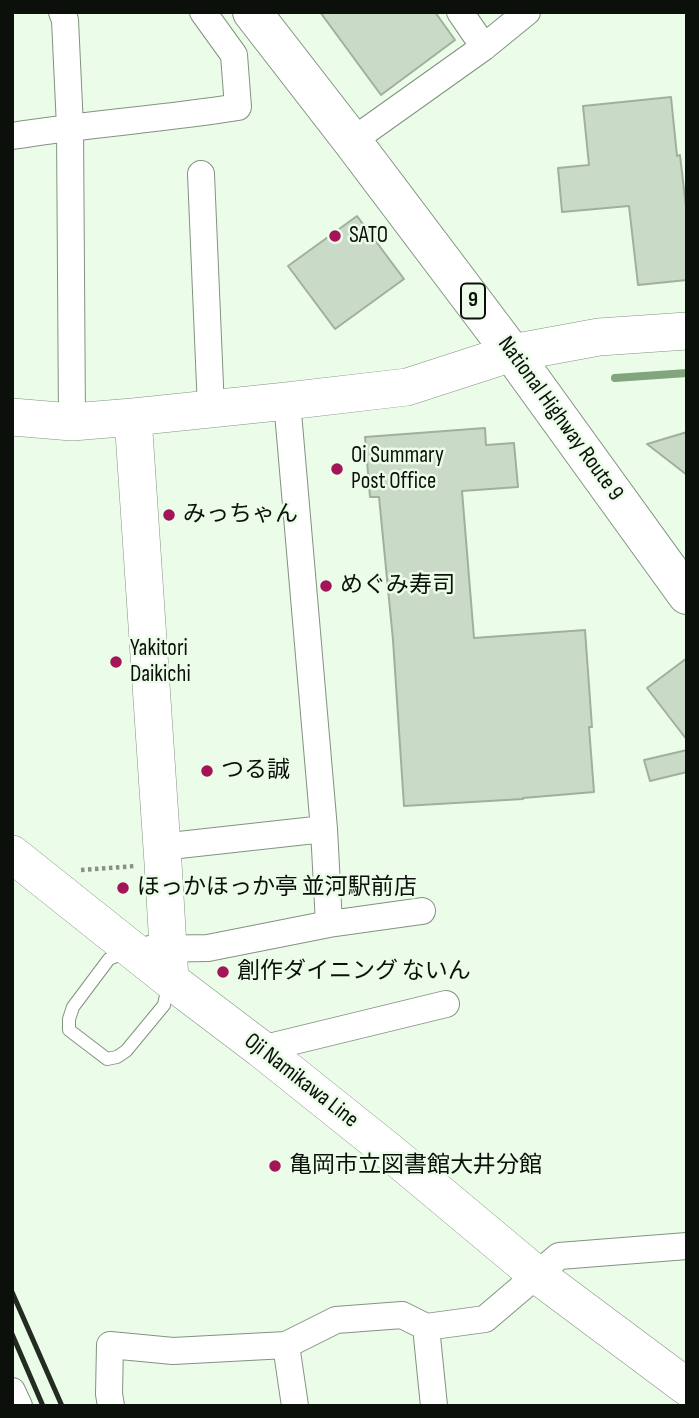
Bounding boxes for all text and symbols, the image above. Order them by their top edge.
place label: SATO [349,222,388,250]
marker: SATO [327,228,343,244]
road number: 9 [461,284,485,318]
street label: National Highway Route 9 [491,331,629,507]
place label: Oi Summary Post Office [351,442,444,496]
marker: Oi Summary Post Office [329,461,345,477]
place label: みっちゃん [183,501,298,529]
marker: みっちゃん [161,507,177,523]
place label: めぐみ寿司 [340,572,455,600]
marker: めぐみ寿司 [318,578,334,594]
place label: Yakitori Daikichi [130,635,191,689]
marker: Yakitori Daikichi [108,654,124,670]
place label: つる誠 [221,757,290,785]
marker: つる誠 [199,763,215,779]
place label: ほっかほっか亭 並河駅前店 [137,874,417,902]
marker: ほっかほっか亭 並河駅前店 [115,880,131,896]
place label: 創作ダイニング ないん [237,958,471,986]
marker: 創作ダイニング ないん [215,964,231,980]
street label: Oji Namikawa Line [238,1028,364,1134]
place label: 亀岡市立図書館大井分館 [289,1152,542,1180]
marker: 亀岡市立図書館大井分館 [267,1158,283,1174]

